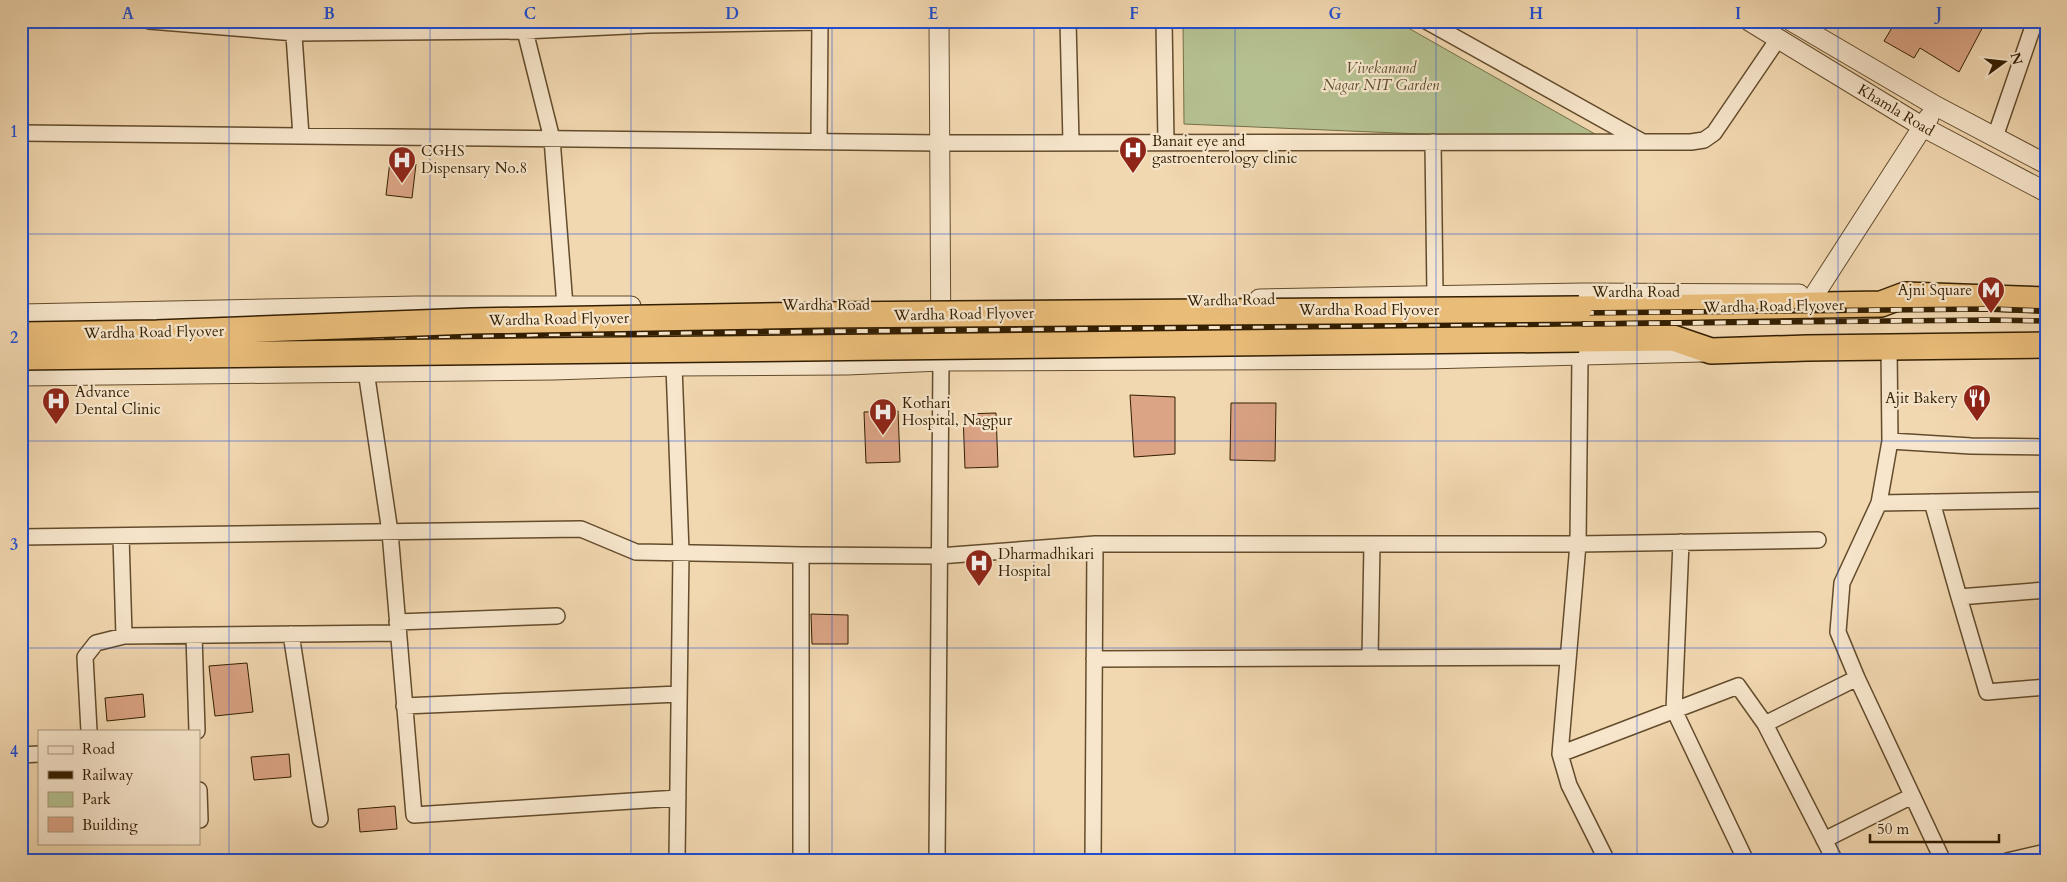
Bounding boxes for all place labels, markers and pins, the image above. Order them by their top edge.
place label: Banait eye and gastroenterology clinic [1152,131,1298,168]
hospital icon: Banait eye and gastroenterology clinic [1118,135,1148,174]
place label: CGHS Dispensary No.8 [421,141,527,178]
hospital icon: CGHS Dispensary No.8 [387,145,417,184]
metro station icon: Ajni Square [1976,275,2006,314]
place label: Ajni Square [1898,280,1972,300]
place label: Advance Dental Clinic [75,382,161,419]
restaurant icon: Ajit Bakery [1962,383,1992,422]
hospital icon: Advance Dental Clinic [41,386,71,425]
place label: Ajit Bakery [1885,388,1958,408]
place label: Kothari Hospital, Nagpur [902,393,1013,430]
hospital icon: Kothari Hospital, Nagpur [868,397,898,436]
place label: Dharmadhikari Hospital [998,544,1094,581]
hospital icon: Dharmadhikari Hospital [964,548,994,587]

